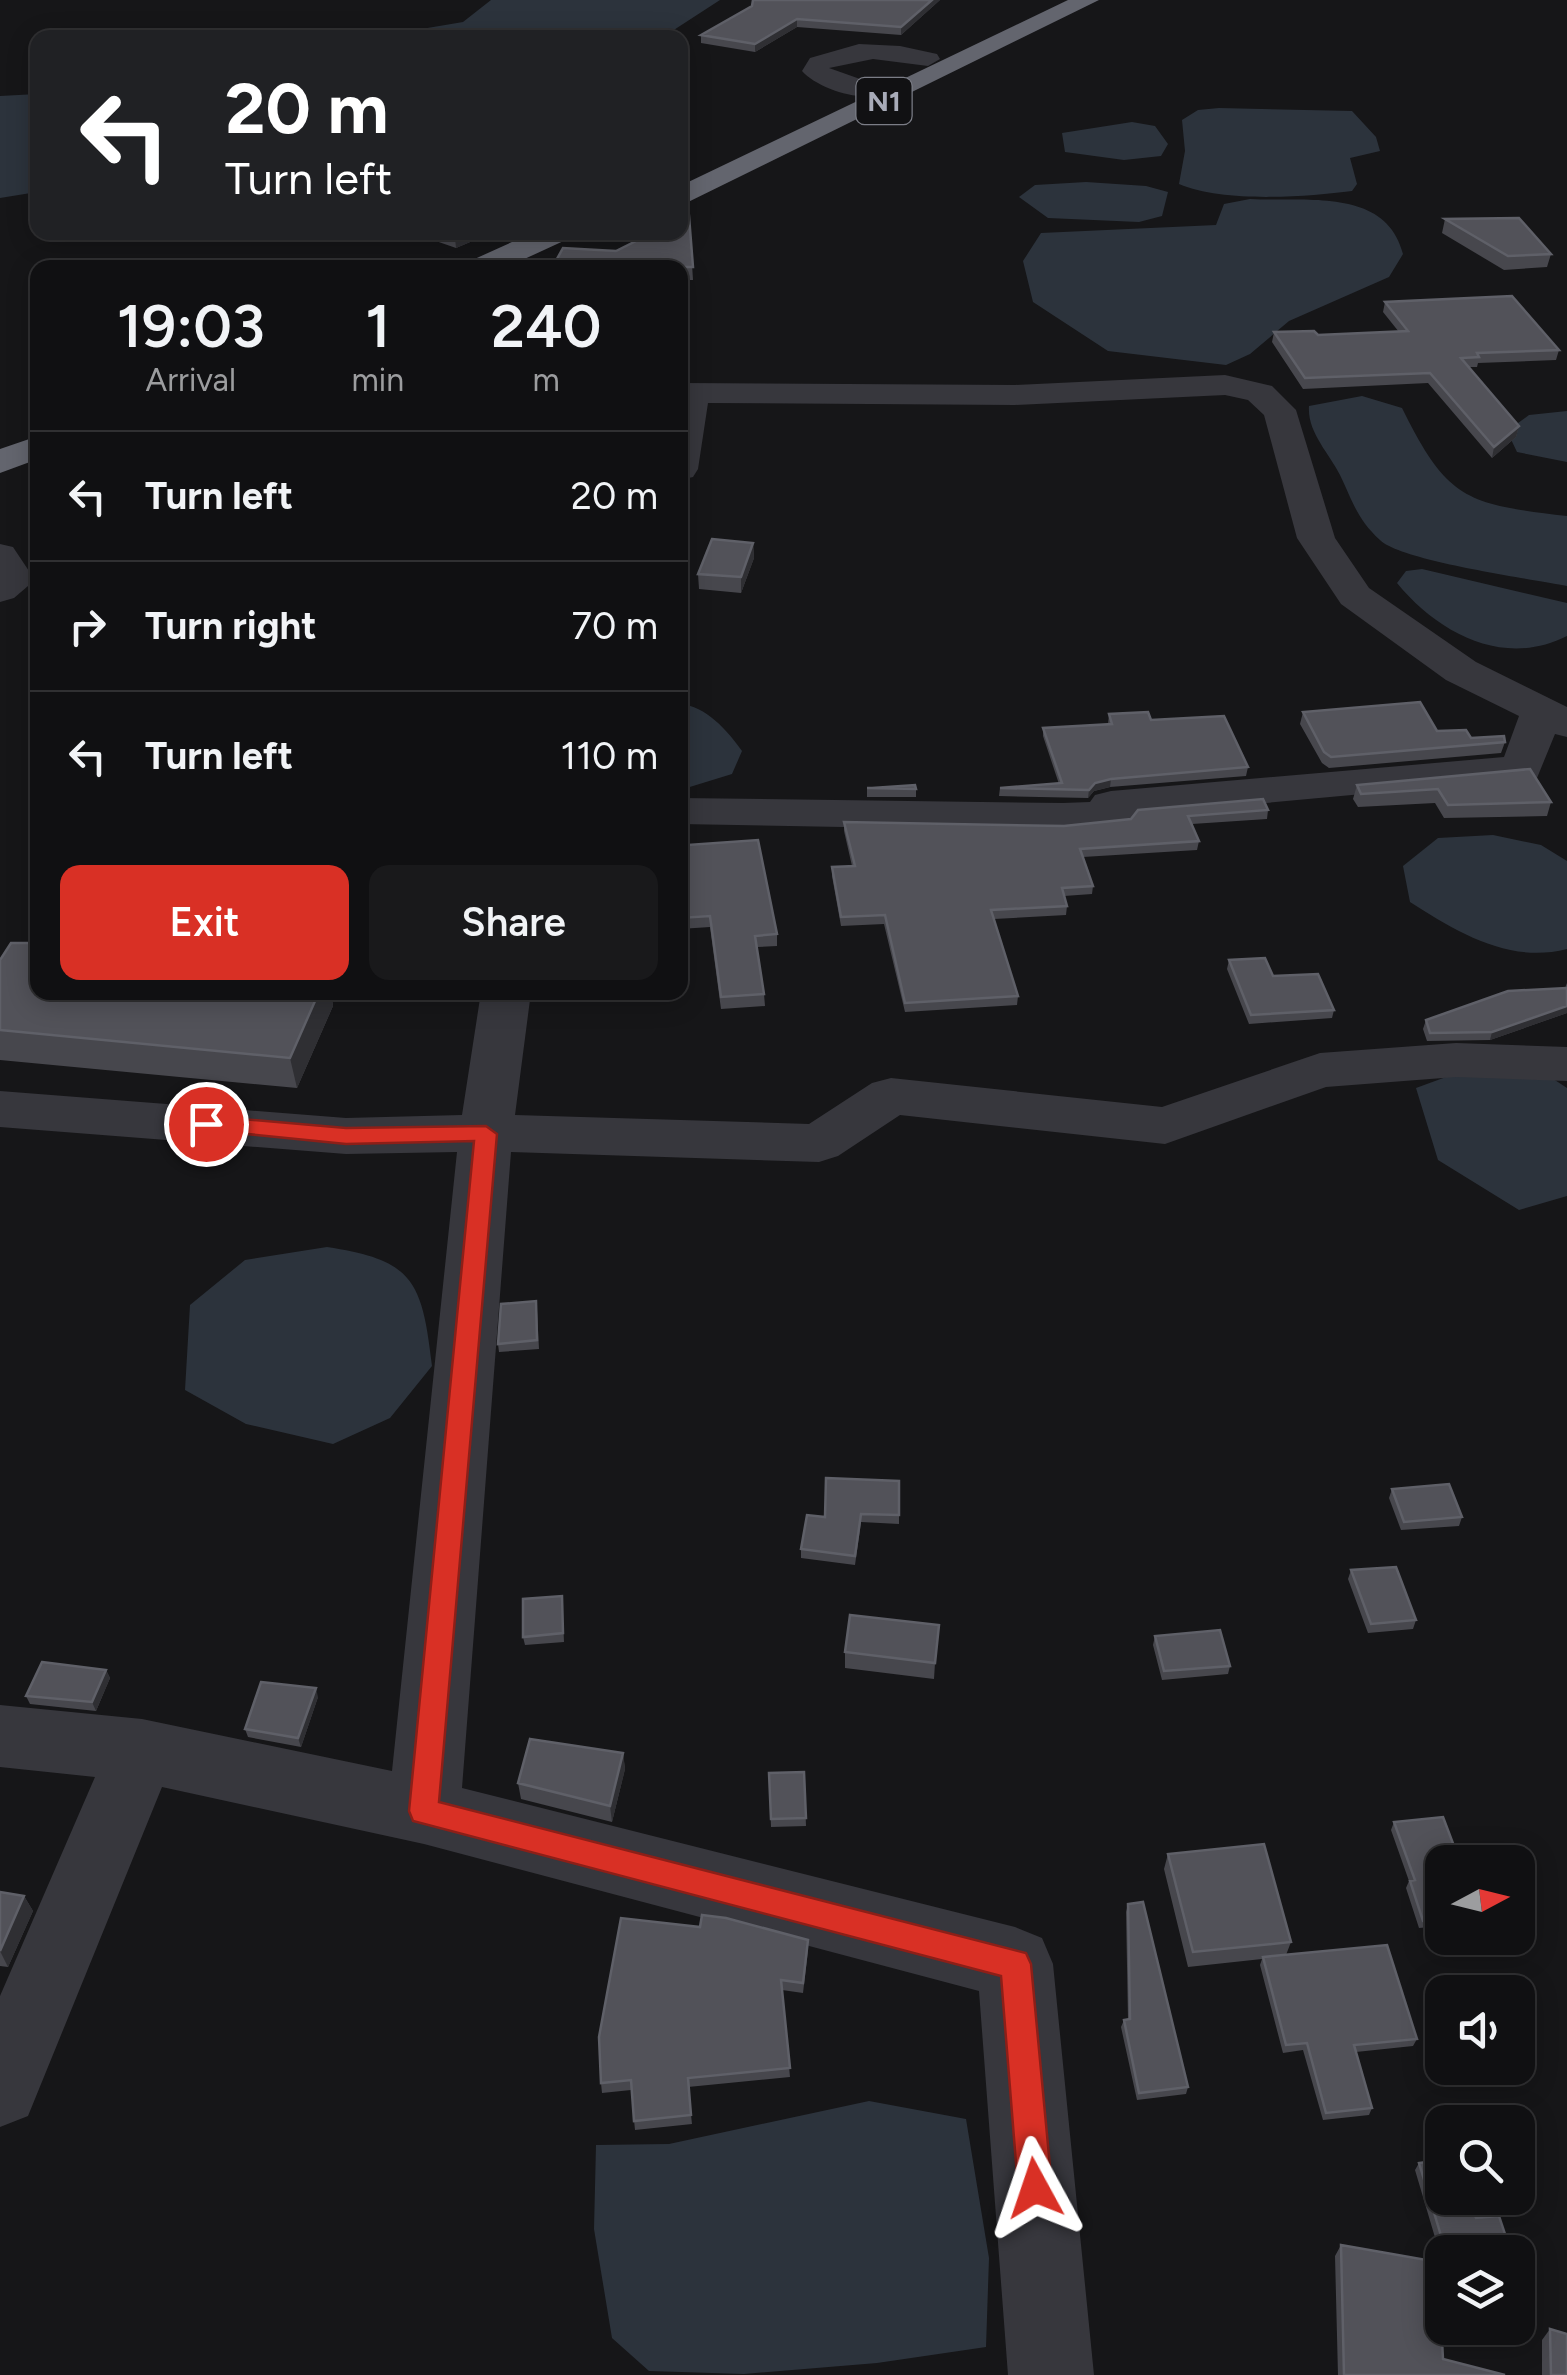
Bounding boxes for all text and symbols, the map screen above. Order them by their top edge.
text: 20 m [225,66,389,151]
icon: left [60,70,190,200]
road number: N1 [856,78,912,124]
text: Turn left [225,151,392,205]
text: 19:03 [117,290,265,362]
text: 1 [365,290,390,362]
text: 240 [491,290,601,362]
text: Arrival [146,361,236,399]
text: min [352,361,404,399]
text: m [532,361,560,399]
icon: left [60,469,115,524]
text: Turn left [145,473,293,519]
text: 20 m [571,473,658,519]
icon: right [60,599,115,654]
text: Turn right [145,603,317,649]
text: 70 m [572,603,658,649]
icon: left [60,729,115,784]
text: Turn left [145,733,293,779]
text: 110 m [561,733,658,779]
button: Exit [60,865,349,980]
button: Share [369,865,658,980]
pin [164,1082,249,1167]
icon: arrive [179,1097,234,1152]
north arrow [1425,1845,1535,1955]
map controls [1425,1845,1535,2345]
button: sound [1425,1975,1535,2085]
button: search [1425,2105,1535,2215]
position arrow [983,2136,1087,2240]
button: layers [1425,2235,1535,2345]

